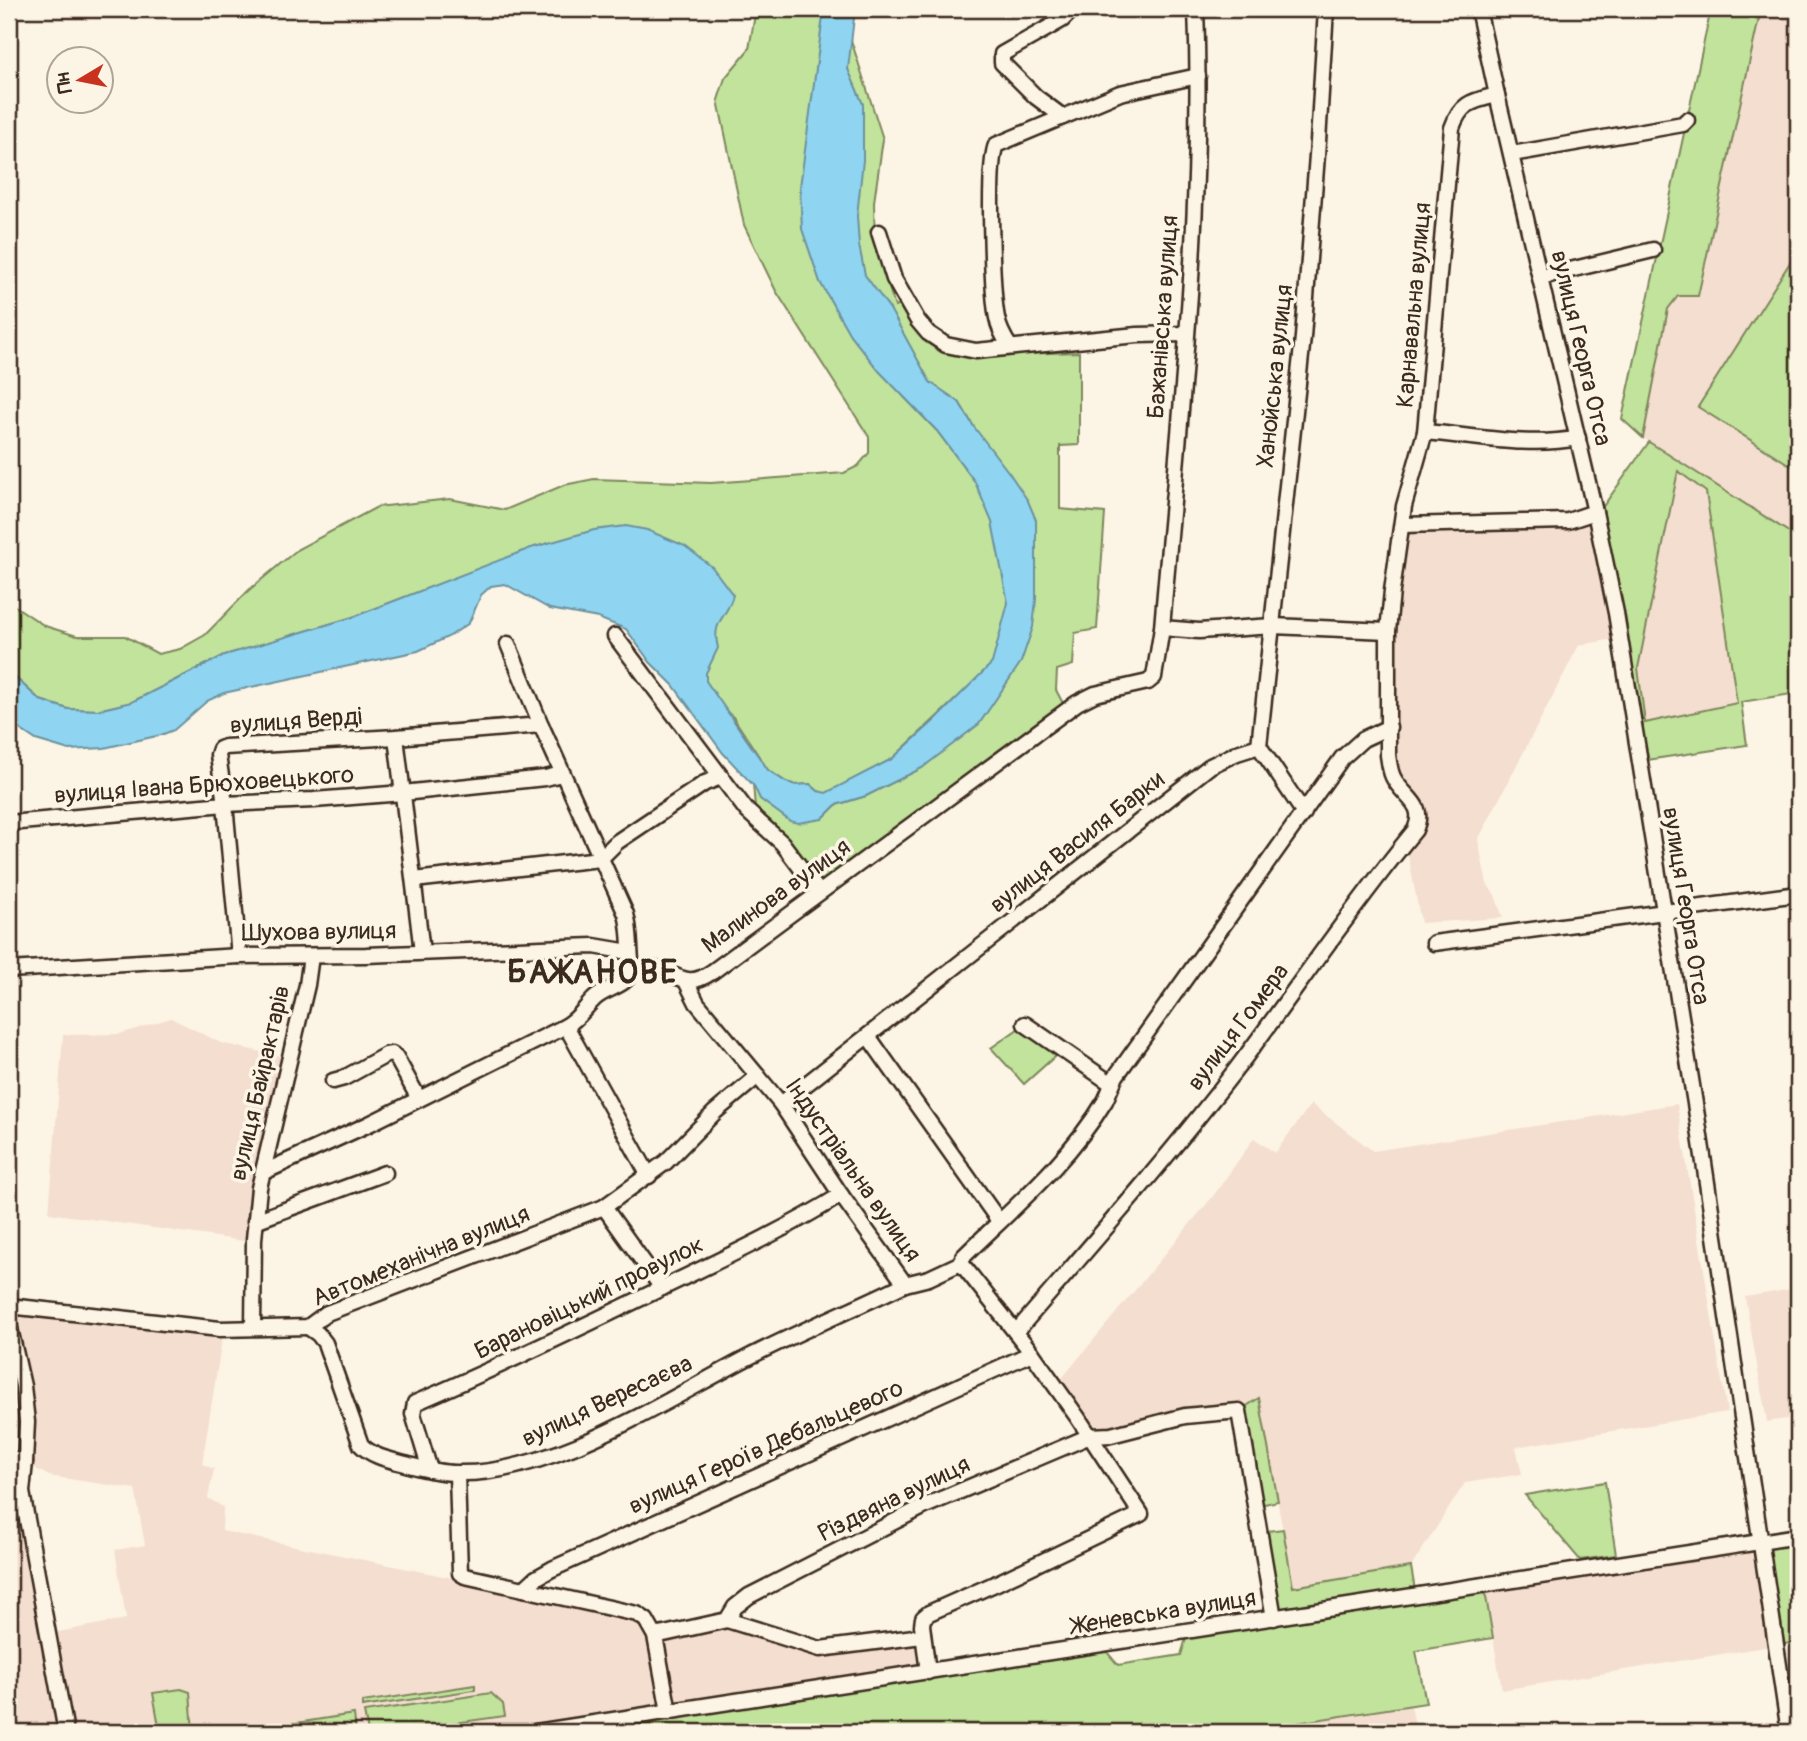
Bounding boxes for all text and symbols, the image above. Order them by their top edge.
north arrow [46,46,116,116]
text: Пн [51,70,78,95]
street label: Карнавальна вулиця [1391,201,1437,409]
street label: Бажанівська вулиця [1141,214,1185,420]
street label: вулиця Георга Отса [1544,247,1618,449]
street label: Ханойська вулиця [1251,283,1299,469]
street label: вулиця Верді [229,702,363,740]
street label: вулиця Івана Брюховецького [53,760,355,810]
street label: вулиця Василя Барки [984,765,1170,919]
street label: вулиця Георга Отса [1656,805,1716,1007]
street label: Малинова вулиця [696,832,856,960]
street label: Шухова вулиця [241,916,397,948]
district label: БАЖАНОВЕ [507,953,679,993]
street label: вулиця Гомера [1181,958,1295,1096]
street label: вулиця Байрактарів [223,983,297,1183]
street label: Індустріальна вулиця [779,1073,927,1267]
street label: Автомеханічна вулиця [308,1199,534,1313]
street label: Барановіцький провулок [470,1230,708,1366]
street label: вулиця Вересаєва [517,1349,697,1453]
street label: вулиця Героїв Дебальцевого [624,1373,908,1521]
street label: Різдвяна вулиця [813,1450,975,1548]
street label: Женевська вулиця [1066,1583,1258,1641]

